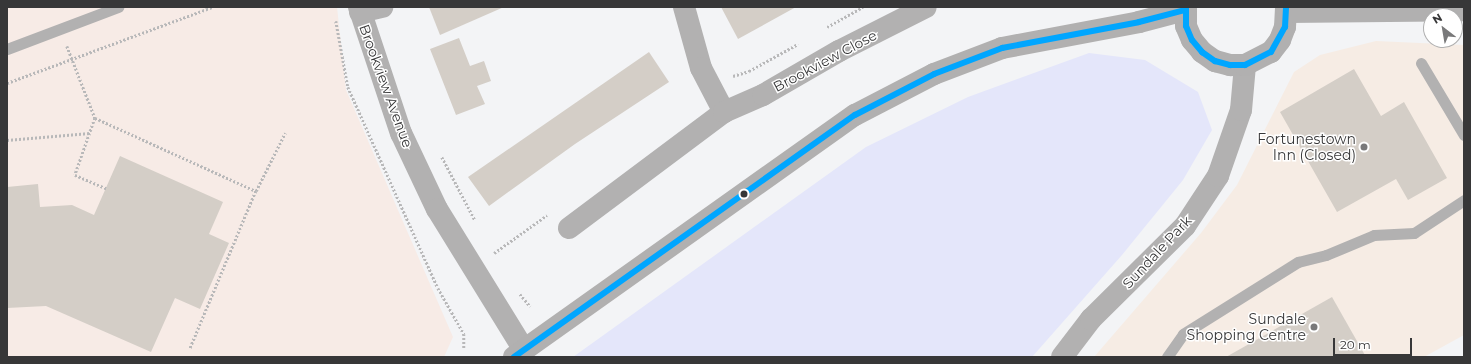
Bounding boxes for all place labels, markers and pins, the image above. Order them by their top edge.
place label: Fortunestown Inn (Closed) [1257,131,1356,164]
marker: Fortunestown Inn (Closed) [1359,142,1369,152]
unlabelled marker [739,189,749,199]
place label: Sundale Shopping Centre [1187,311,1306,344]
marker: Sundale Shopping Centre [1309,322,1319,332]

